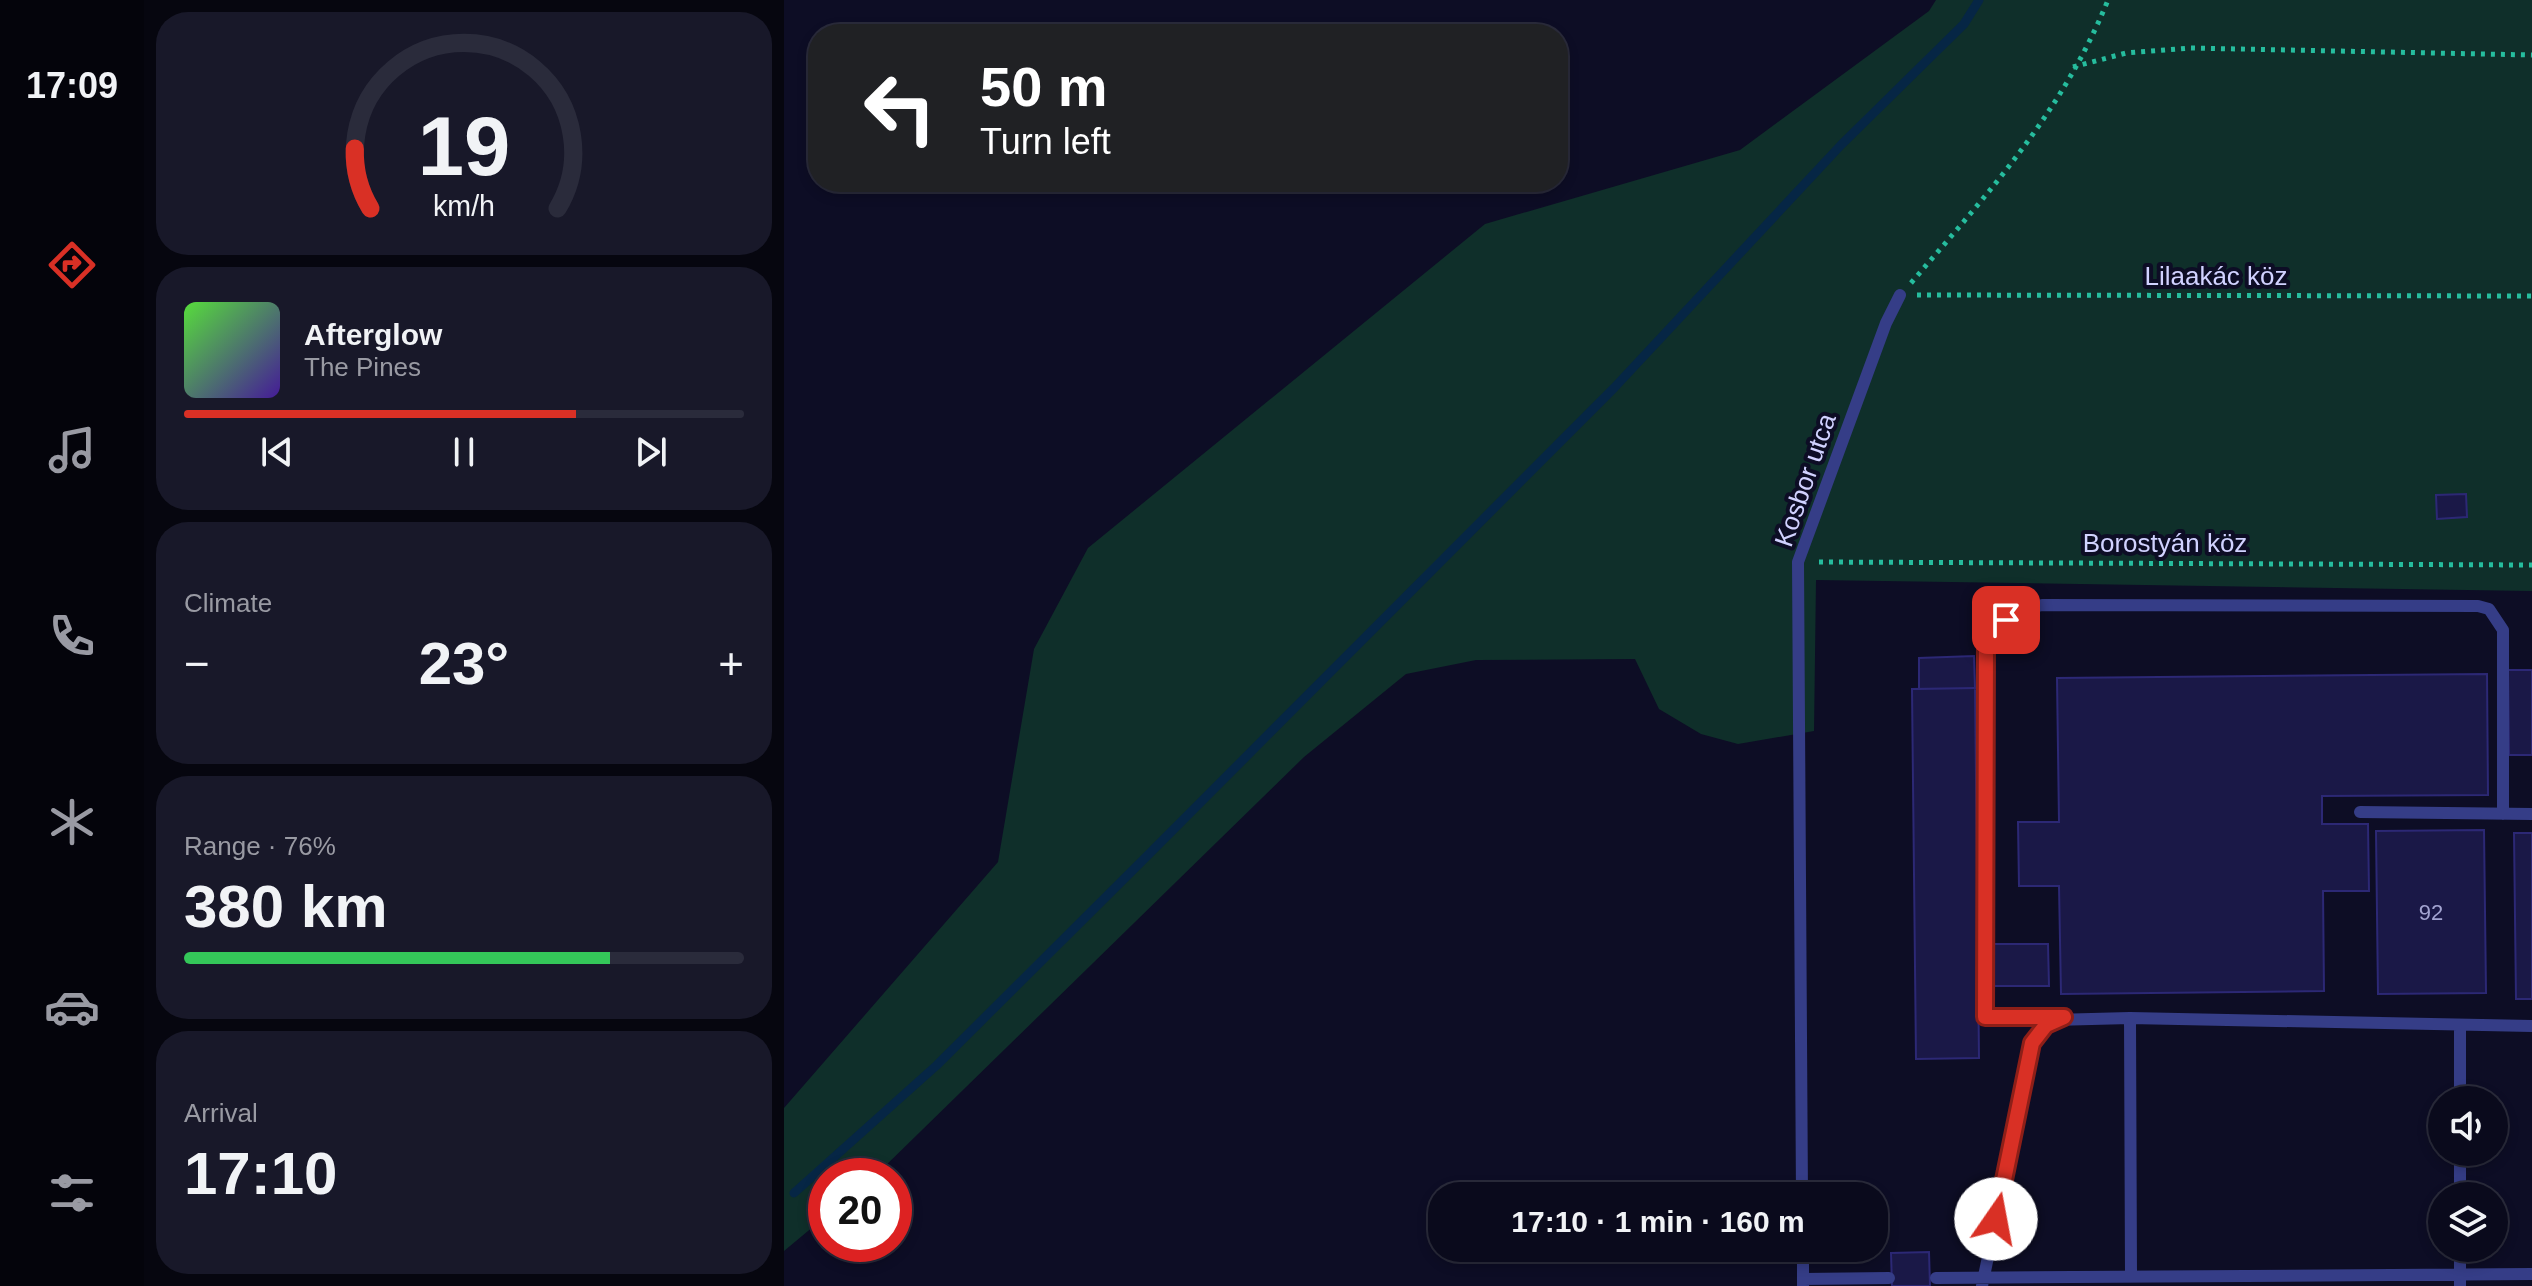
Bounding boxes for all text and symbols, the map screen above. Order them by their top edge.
text: 50 m [980,55,1108,118]
icon: left [848,56,952,160]
text: 17:09 [26,65,118,106]
text: 19 [418,100,510,193]
text: Turn left [980,121,1111,162]
text: km/h [433,191,495,223]
icon: directions [44,237,100,293]
street label: Lilaakác köz [2144,261,2288,291]
text: Afterglow [304,318,442,351]
text: The Pines [304,352,421,382]
street label: Kosbor utca [1768,409,1842,550]
icon: music [44,422,100,478]
icon: previous [255,430,299,474]
icon: pause [442,430,486,474]
icon: next [629,430,673,474]
street label: Borostyán köz [2083,528,2247,558]
pin [1972,586,2040,654]
text: Climate [184,588,272,618]
icon: arrive [1984,598,2028,642]
icon: phone [44,608,100,664]
text: 23° [419,630,509,697]
text: − [184,639,210,688]
text: + [718,639,744,688]
icon: climate [44,794,100,850]
text: Range · 76% [184,831,336,861]
text: 380 km [184,873,388,940]
house number: 92 [2419,900,2443,925]
icon: car [44,979,100,1035]
map controls [2428,1086,2508,1262]
button: sound [2428,1086,2508,1166]
text: Arrival [184,1098,258,1128]
text: 17:10 [184,1140,337,1207]
speed limit sign: 20 [808,1158,912,1262]
icon: filters [44,1165,100,1221]
position arrow [1954,1177,2038,1261]
button: layers [2428,1182,2508,1262]
text: 17:10 · 1 min · 160 m [1511,1205,1805,1238]

